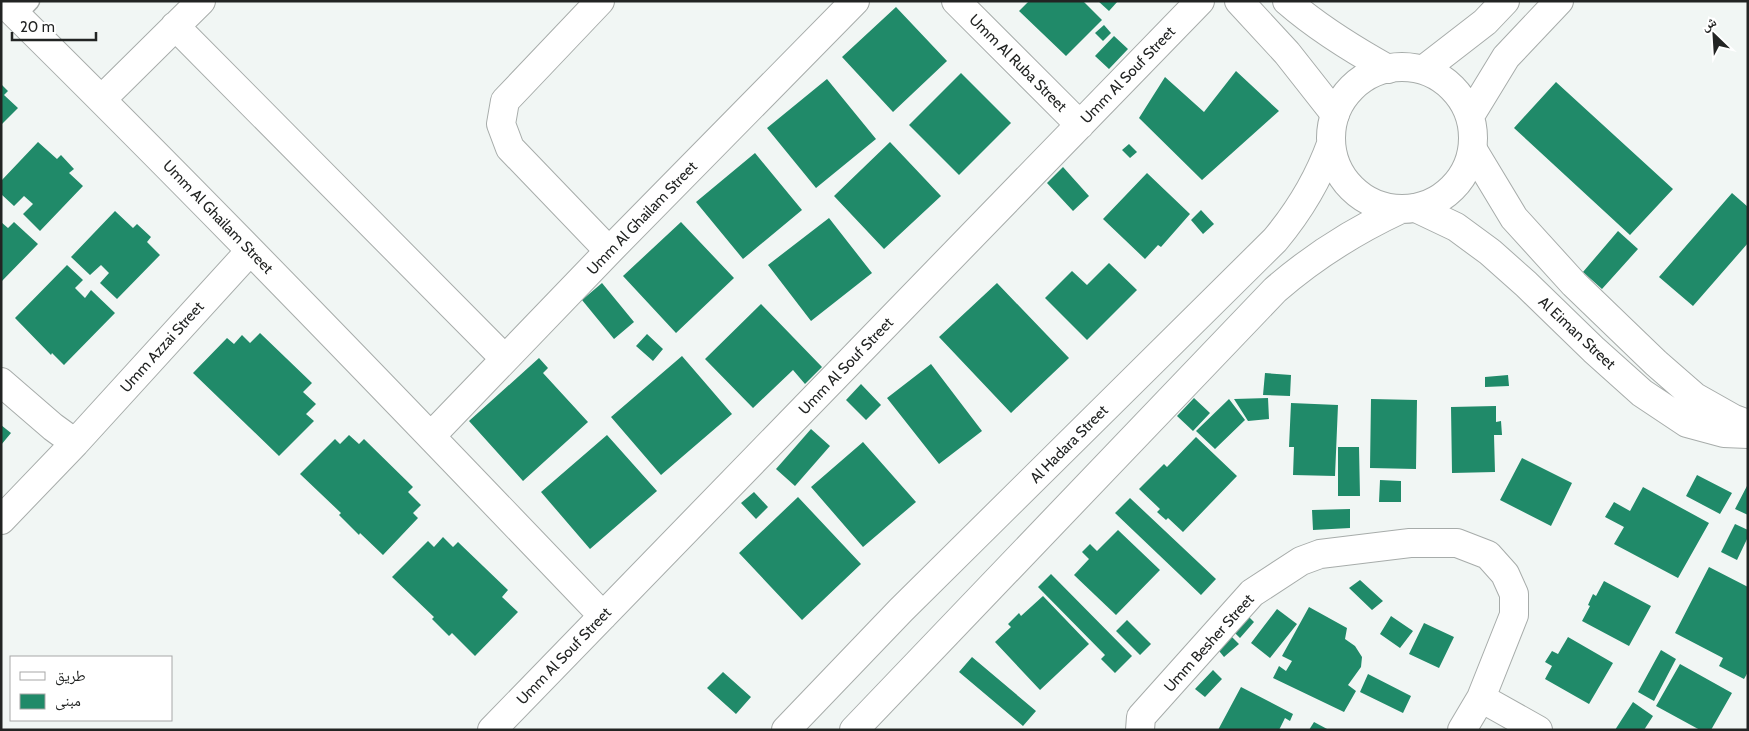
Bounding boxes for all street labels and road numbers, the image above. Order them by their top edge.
street label: Umm Al Ruba Street [965,10,1071,116]
street label: Umm Al Souf Street [1077,23,1179,127]
street label: Umm Al Ghailam Street [159,157,277,277]
street label: Umm Al Ghailam Street [583,158,701,278]
street label: Al Eiman Street [1535,293,1619,373]
street label: Umm Azzai Street [117,298,207,396]
street label: Umm Al Souf Street [795,314,897,418]
street label: Al Hadara Street [1026,401,1112,487]
street label: Umm Besher Street [1160,590,1258,696]
street label: Umm Al Souf Street [513,604,615,708]

